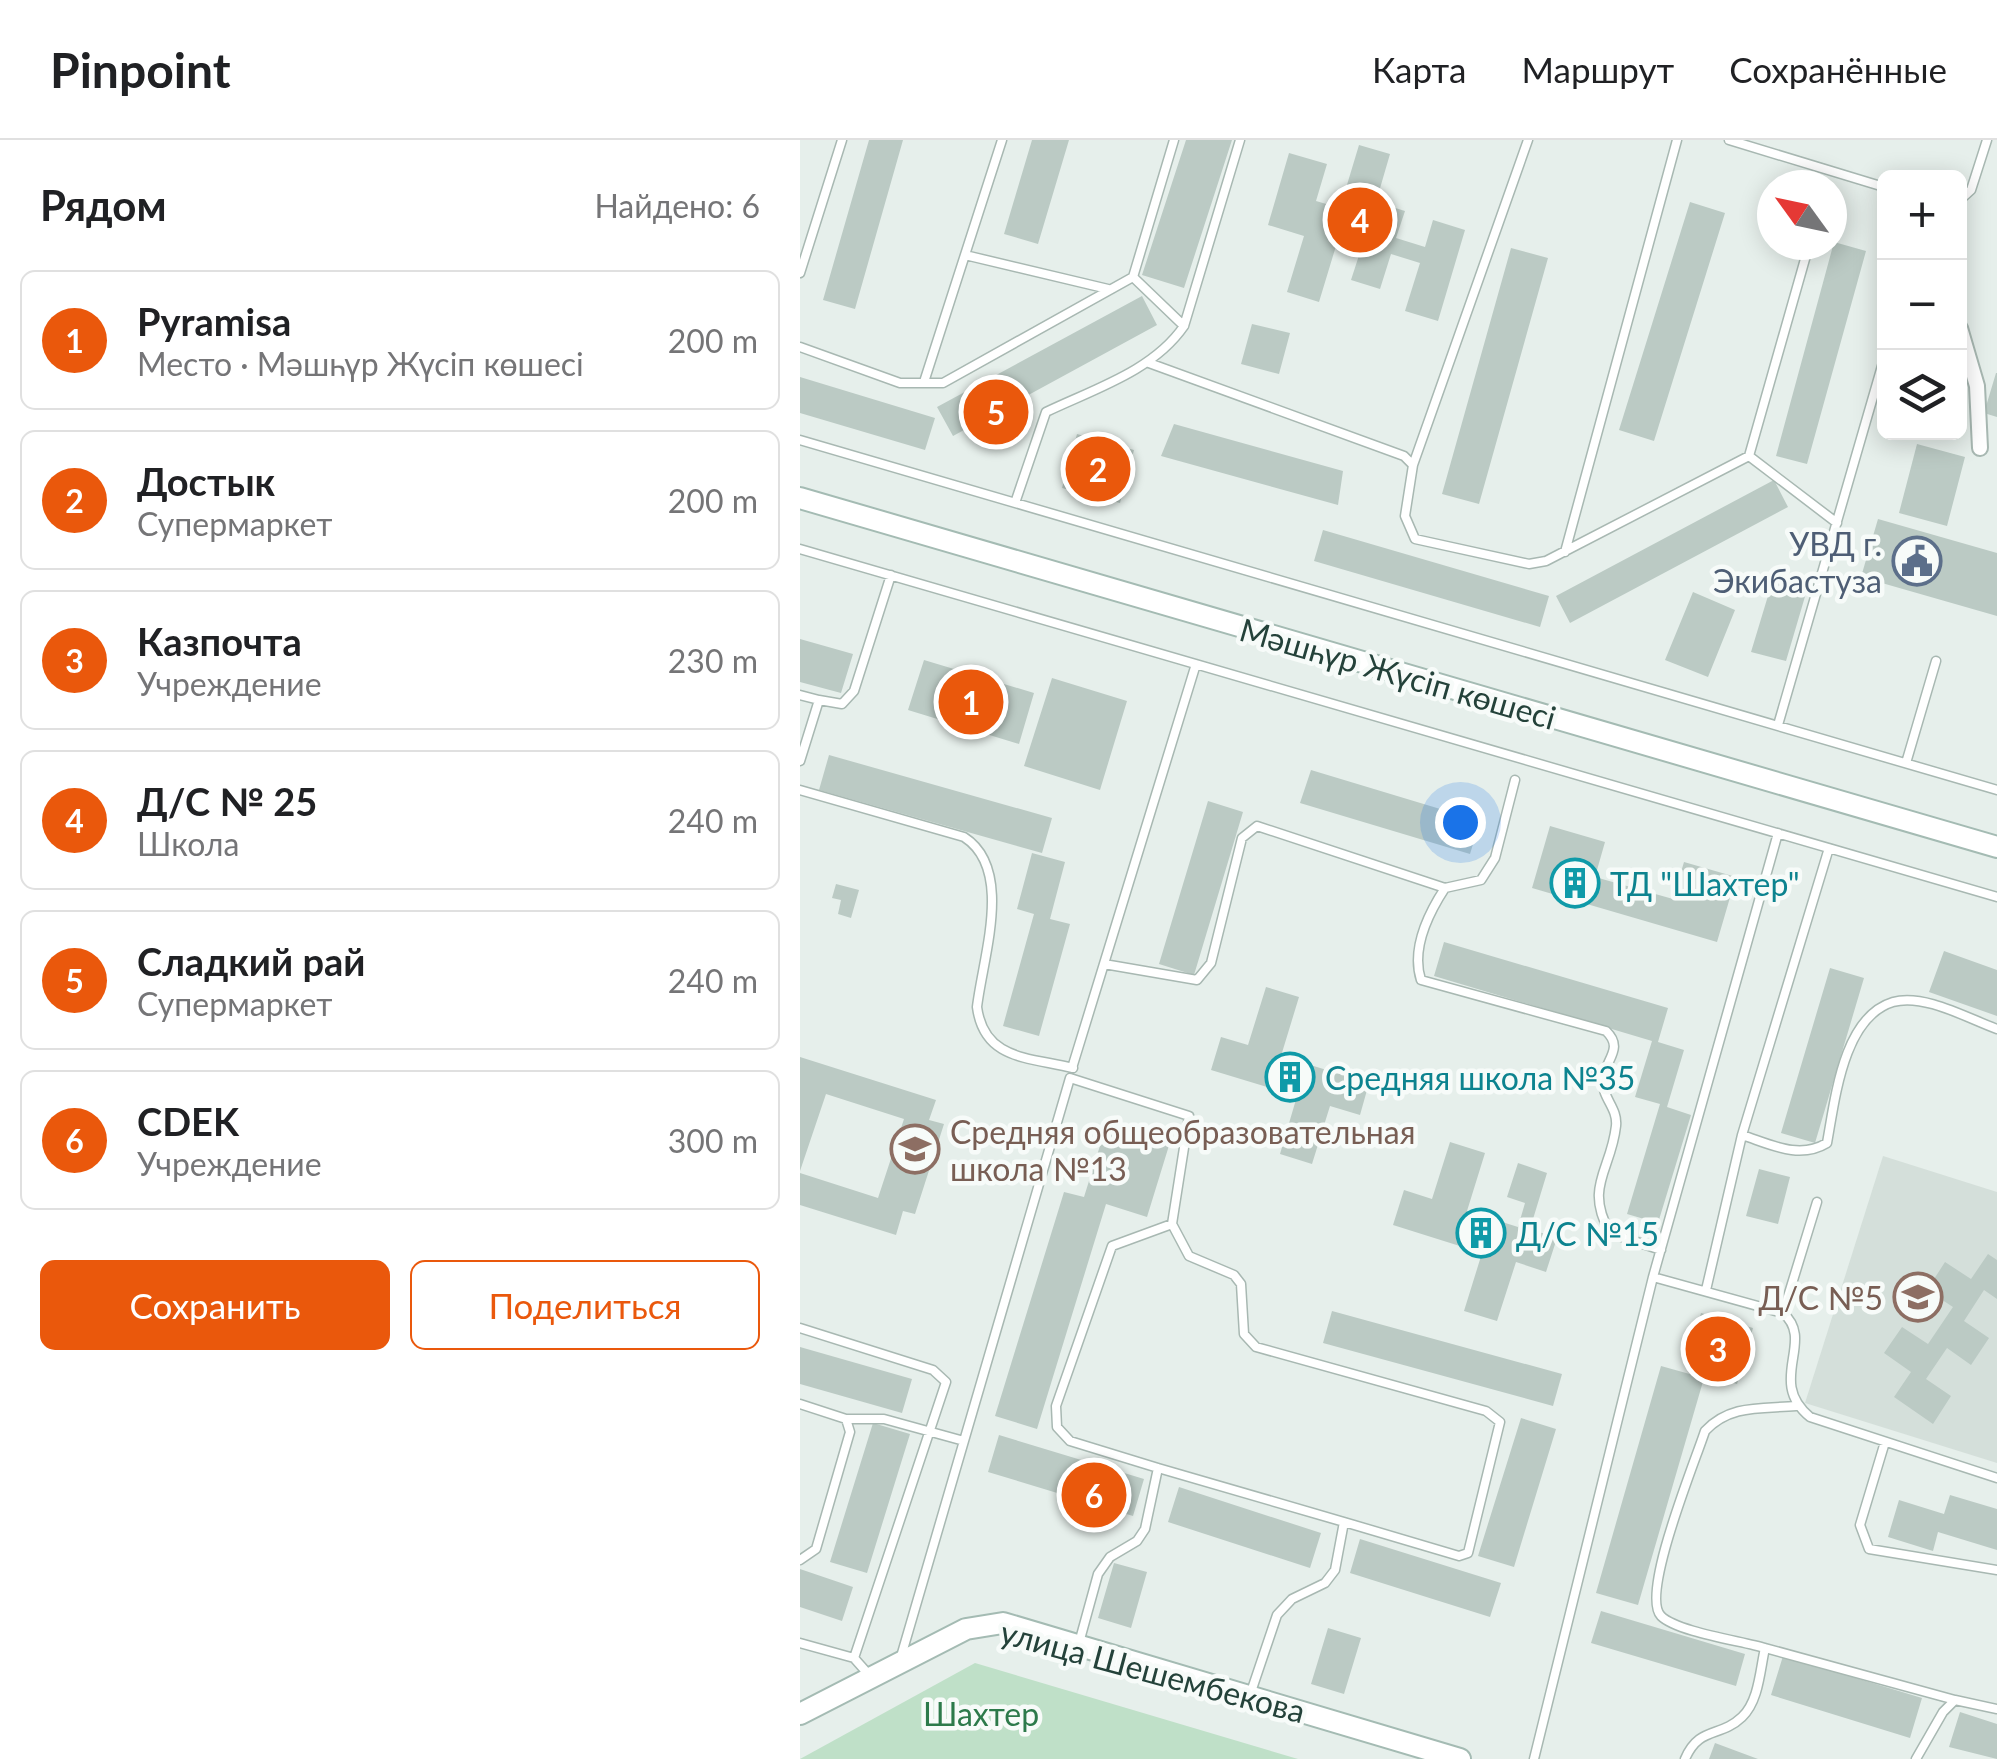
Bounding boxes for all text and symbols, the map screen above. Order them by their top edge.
text: Pinpoint [50,41,231,98]
text: Карта [1372,48,1467,90]
text: Маршрут [1522,48,1674,90]
text: Сохранённые [1729,48,1947,90]
north arrow [1757,170,1847,260]
map controls [1877,170,1967,440]
button: + [1877,170,1967,260]
text: Рядом [40,180,167,230]
pin: 4 [1328,182,1392,258]
text: Найдено: 6 [594,186,760,225]
button: − [1877,260,1967,350]
text: Pyramisa [137,298,291,344]
text: 1 [65,321,84,360]
text: 200 m [668,321,758,360]
text: Место · Мәшһүр Жүсіп көшесі [137,344,584,383]
button: layers [1877,350,1967,440]
pin: 5 [964,374,1028,450]
pin: 2 [1066,432,1130,506]
text: Достык [137,458,275,504]
text: 2 [65,481,84,520]
text: 200 m [668,481,758,520]
text: Супермаркет [137,504,332,543]
place label: УВД г. Экибастуза [1713,524,1882,600]
public building icon: УВД г. Экибастуза [1891,535,1943,587]
street label: Мәшһүр Жүсіп көшесі [1235,609,1561,737]
text: Казпочта [137,618,302,664]
text: 3 [65,641,84,680]
text: 230 m [668,641,758,680]
text: Учреждение [137,664,322,703]
pin: 1 [938,664,1004,740]
text: Д/С № 25 [137,778,317,824]
your location [1435,797,1486,848]
text: 4 [65,801,84,840]
text: 240 m [668,801,758,840]
text: Школа [137,824,239,863]
building icon: ТД "Шахтер" [1549,857,1601,909]
place label: ТД "Шахтер" [1610,864,1800,903]
text: Сладкий рай [137,938,365,984]
text: 5 [65,961,84,1000]
text: 240 m [668,961,758,1000]
text: Супермаркет [137,984,332,1023]
building icon: Средняя школа №35 [1264,1051,1316,1103]
place label: Средняя школа №35 [1325,1058,1635,1097]
text: CDEK [137,1098,239,1144]
place label: Средняя общеобразовательная школа №13 [950,1112,1415,1188]
text: 6 [65,1121,84,1160]
text: 300 m [668,1121,758,1160]
school or university icon: Средняя общеобразовательная школа №13 [889,1123,941,1175]
text: Учреждение [137,1144,322,1183]
building icon: Д/С №15 [1455,1207,1507,1259]
place label: Д/С №15 [1516,1214,1659,1253]
button: Сохранить [40,1260,390,1350]
button: Поделиться [410,1260,760,1350]
school or university icon: Д/С №5 [1892,1271,1944,1323]
place label: Д/С №5 [1759,1278,1883,1317]
pin: 3 [1686,1312,1750,1386]
pin: 6 [1062,1458,1126,1532]
street label: улица Шешембекова [996,1612,1310,1730]
park label: Шахтер [923,1694,1039,1733]

